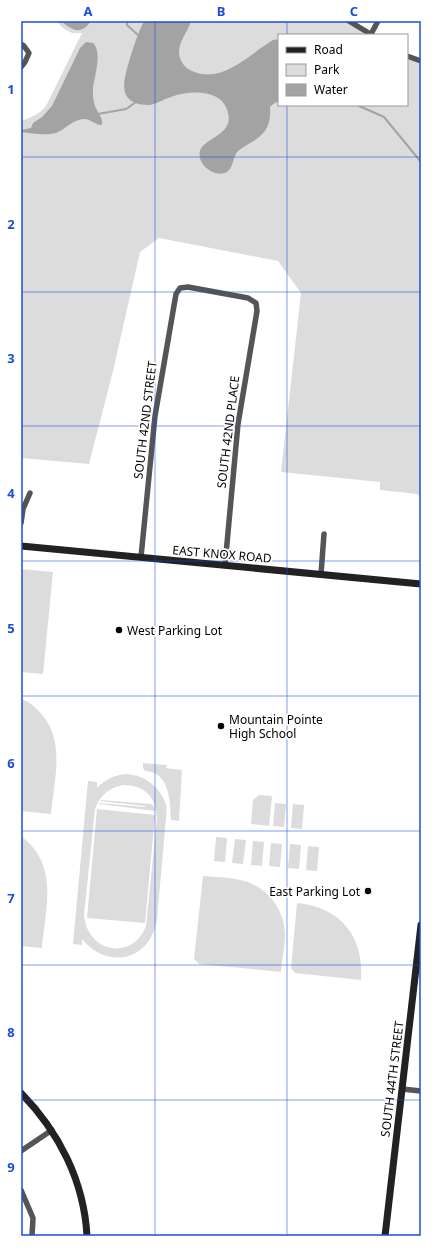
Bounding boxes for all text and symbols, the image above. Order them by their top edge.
text: A [84,2,93,20]
text: B [217,2,225,20]
text: C [350,2,358,20]
legend [278,34,408,106]
text: Road [314,41,343,58]
text: Park [314,61,340,78]
text: 1 [7,80,15,98]
text: Water [314,81,348,98]
text: 2 [7,215,15,233]
text: 3 [7,349,15,367]
street label: SOUTH 42ND STREET [129,360,161,480]
street label: SOUTH 42ND PLACE [213,375,243,489]
text: 4 [7,484,15,502]
street label: EAST KNOX ROAD [172,541,273,567]
text: 5 [7,619,15,637]
place label: West Parking Lot [127,622,223,639]
marker: West Parking Lot [114,625,124,635]
place label: Mountain Pointe High School [229,711,323,742]
marker: Mountain Pointe High School [216,721,226,731]
text: 6 [7,754,15,772]
place label: East Parking Lot [269,883,361,900]
marker: East Parking Lot [363,886,373,896]
text: 7 [7,889,15,907]
street label: SOUTH 44TH STREET [376,1020,408,1138]
text: 8 [7,1023,15,1041]
text: 9 [7,1158,15,1176]

